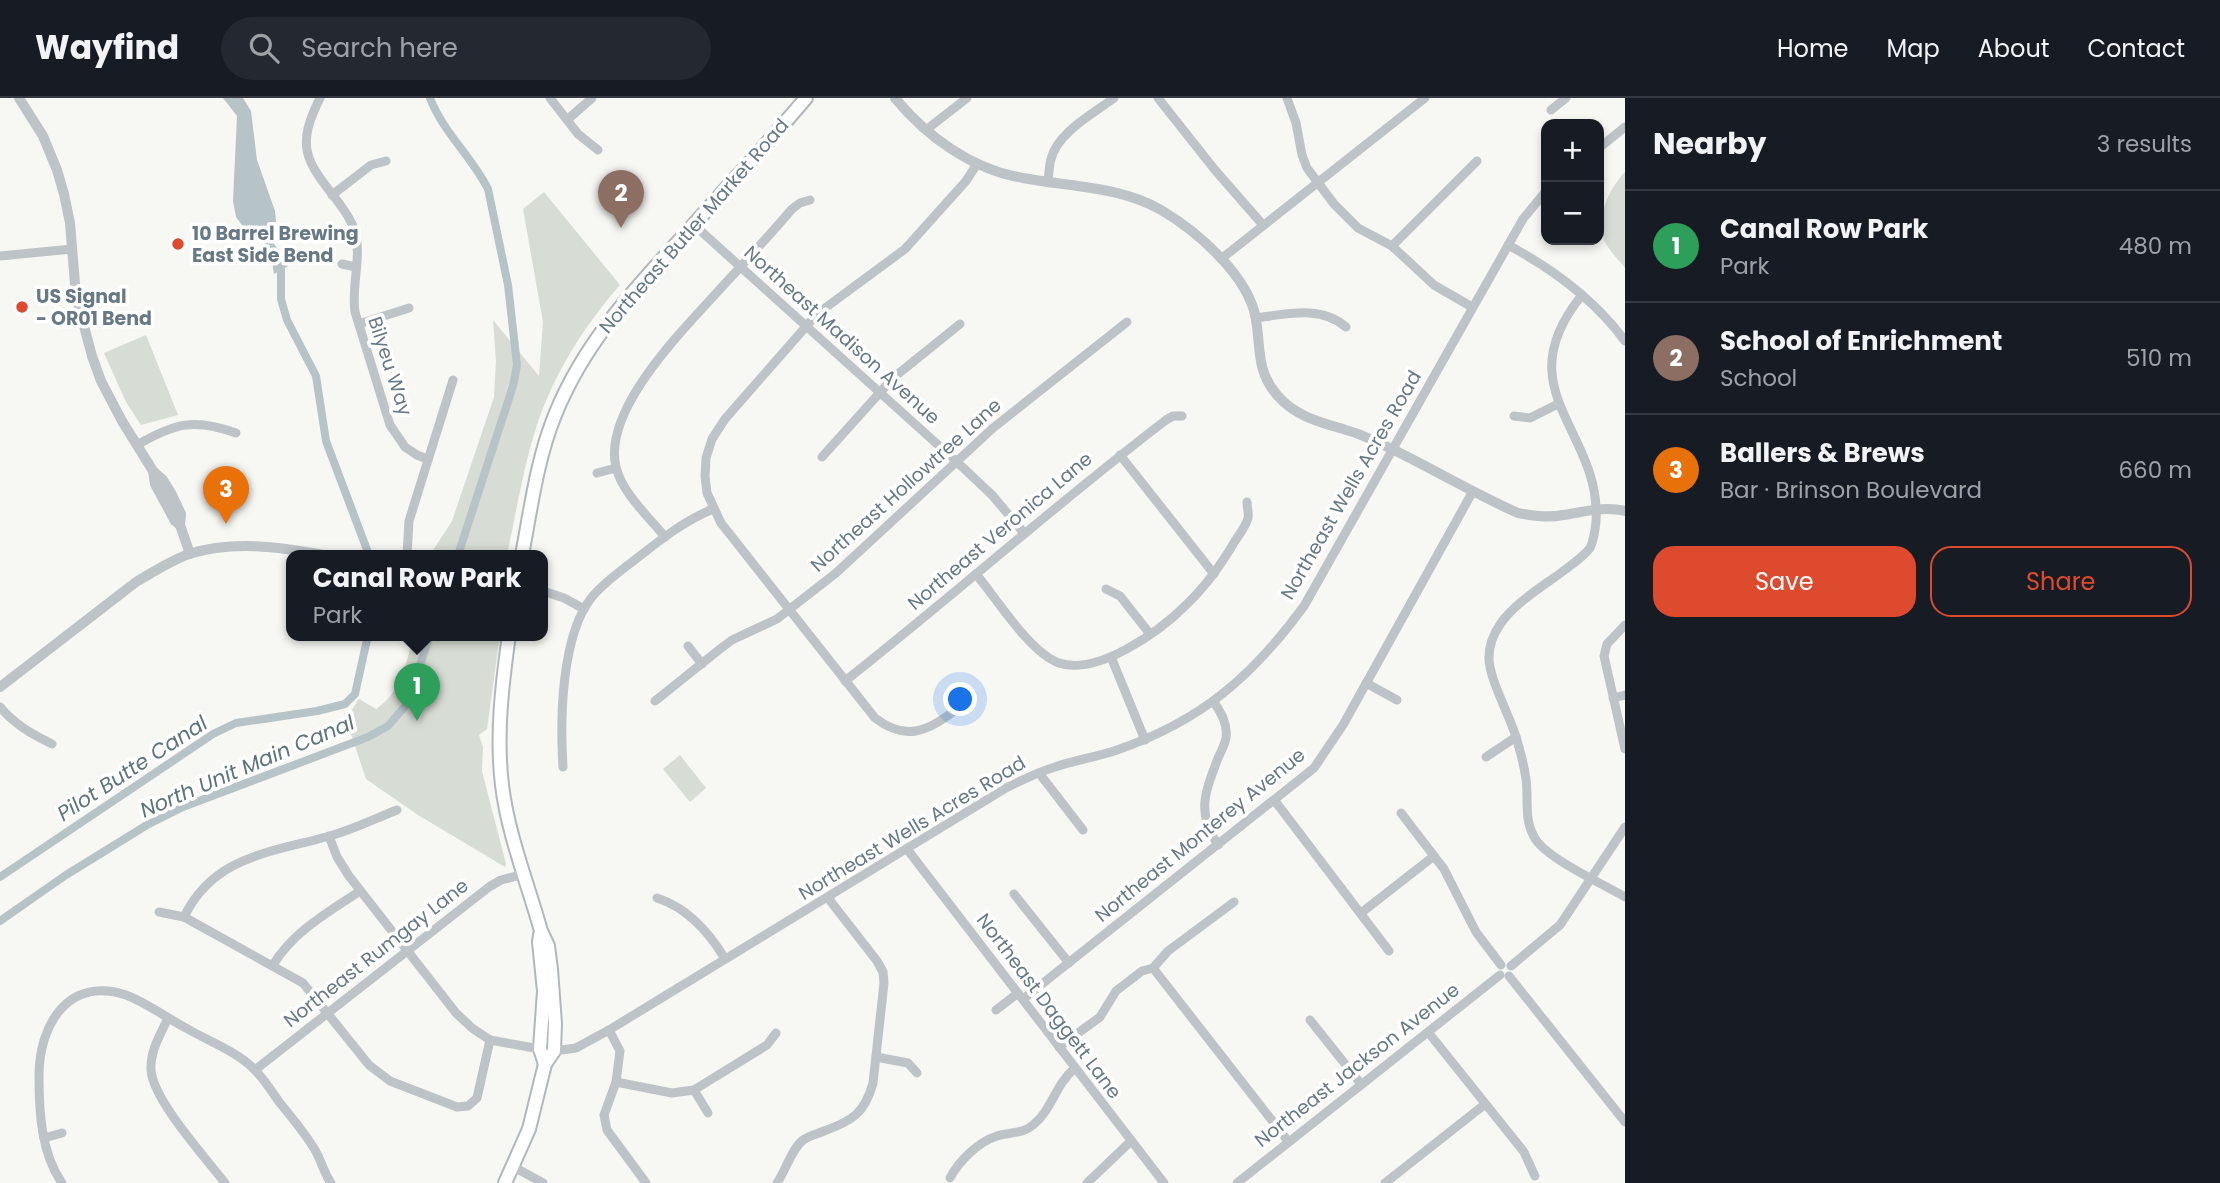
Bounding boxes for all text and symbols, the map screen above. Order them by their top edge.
search box [221,17,711,80]
text: Wayfind [35,24,179,71]
icon: search [245,29,283,67]
text: Search here [301,30,458,66]
text: Home [1777,32,1849,65]
text: Map [1887,32,1940,65]
text: About [1978,32,2049,65]
text: Contact [2087,32,2185,65]
street label: Northeast Butler Market Road [593,113,795,339]
map controls [1541,119,1604,245]
button: + [1541,119,1604,182]
text: Nearby [1653,122,1767,165]
text: 3 results [2097,128,2192,160]
pin: 2 [598,170,644,228]
button: − [1541,182,1604,245]
text: Canal Row Park [1720,211,1928,247]
place label: 10 Barrel Brewing East Side Bend [192,220,359,269]
text: 1 [1672,230,1680,262]
text: 480 m [2119,230,2192,262]
marker: 10 Barrel Brewing East Side Bend [170,236,186,252]
street label: Northeast Madison Avenue [738,239,946,431]
text: Park [1720,250,1769,282]
place label: US Signal - OR01 Bend [36,283,152,332]
marker: US Signal - OR01 Bend [14,299,30,315]
street label: Bilyeu Way [361,313,419,419]
text: School of Enrichment [1720,323,2002,359]
text: 2 [1669,342,1683,374]
text: 510 m [2126,342,2192,374]
text: School [1720,362,1797,394]
street label: Northeast Wells Acres Road [1274,365,1428,605]
street label: Northeast Hollowtree Lane [805,392,1007,578]
text: Ballers & Brews [1720,435,1925,471]
street label: Northeast Veronica Lane [902,446,1098,616]
text: 3 [1669,454,1683,486]
text: 660 m [2119,454,2192,486]
pin: 3 [203,466,249,524]
text: Bar · Brinson Boulevard [1720,474,1982,506]
button: Save [1653,546,1916,617]
button: Share [1930,546,2192,617]
popup [286,550,548,641]
text: Canal Row Park [313,560,521,596]
text: Park [313,599,362,631]
pin: 1 [394,663,440,721]
your location [943,682,977,716]
water label: North Unit Main Canal [135,707,359,824]
water label: Pilot Butte Canal [51,708,214,828]
street label: Northeast Monterey Avenue [1089,742,1311,928]
street label: Northeast Wells Acres Road [793,749,1031,907]
street label: Northeast Rumgay Lane [278,872,474,1034]
street label: Northeast Daggett Lane [970,908,1128,1104]
street label: Northeast Jackson Avenue [1249,976,1465,1154]

